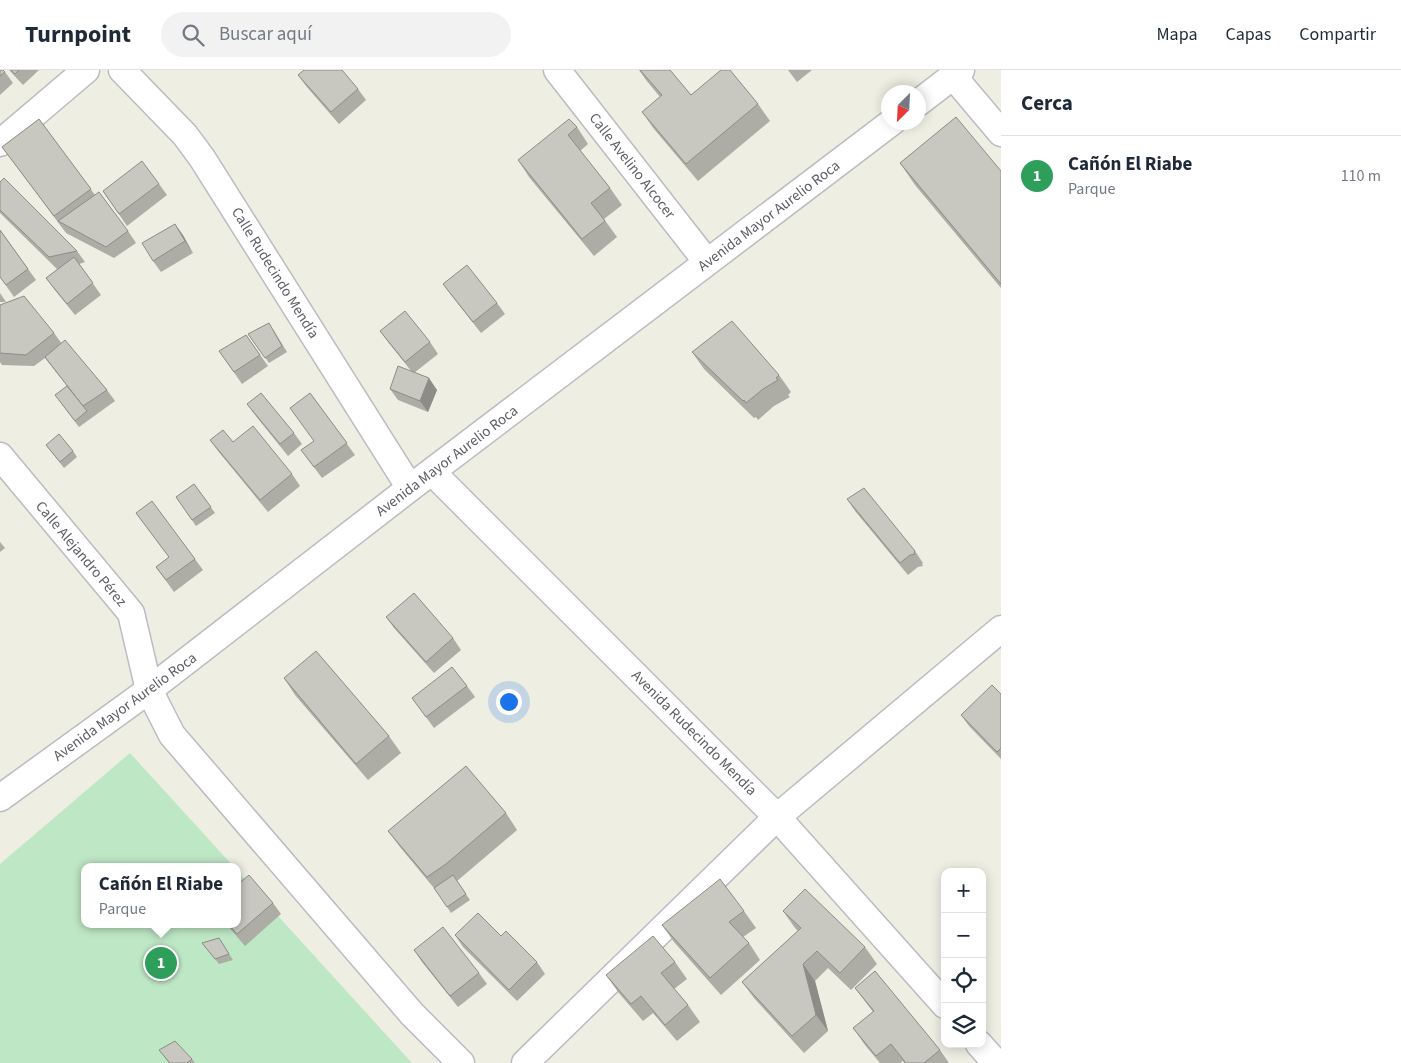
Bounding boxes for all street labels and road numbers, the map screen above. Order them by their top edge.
street label: Calle Avelino Alcocer [584,109,681,224]
street label: Avenida Mayor Aurelio Roca [694,156,844,276]
street label: Calle Rudecindo Mendía [226,203,324,343]
street label: Avenida Mayor Aurelio Roca [372,401,522,521]
street label: Calle Alejandro Pérez [31,497,131,611]
street label: Avenida Mayor Aurelio Roca [49,648,201,766]
street label: Avenida Rudecindo Mendía [626,665,762,801]

